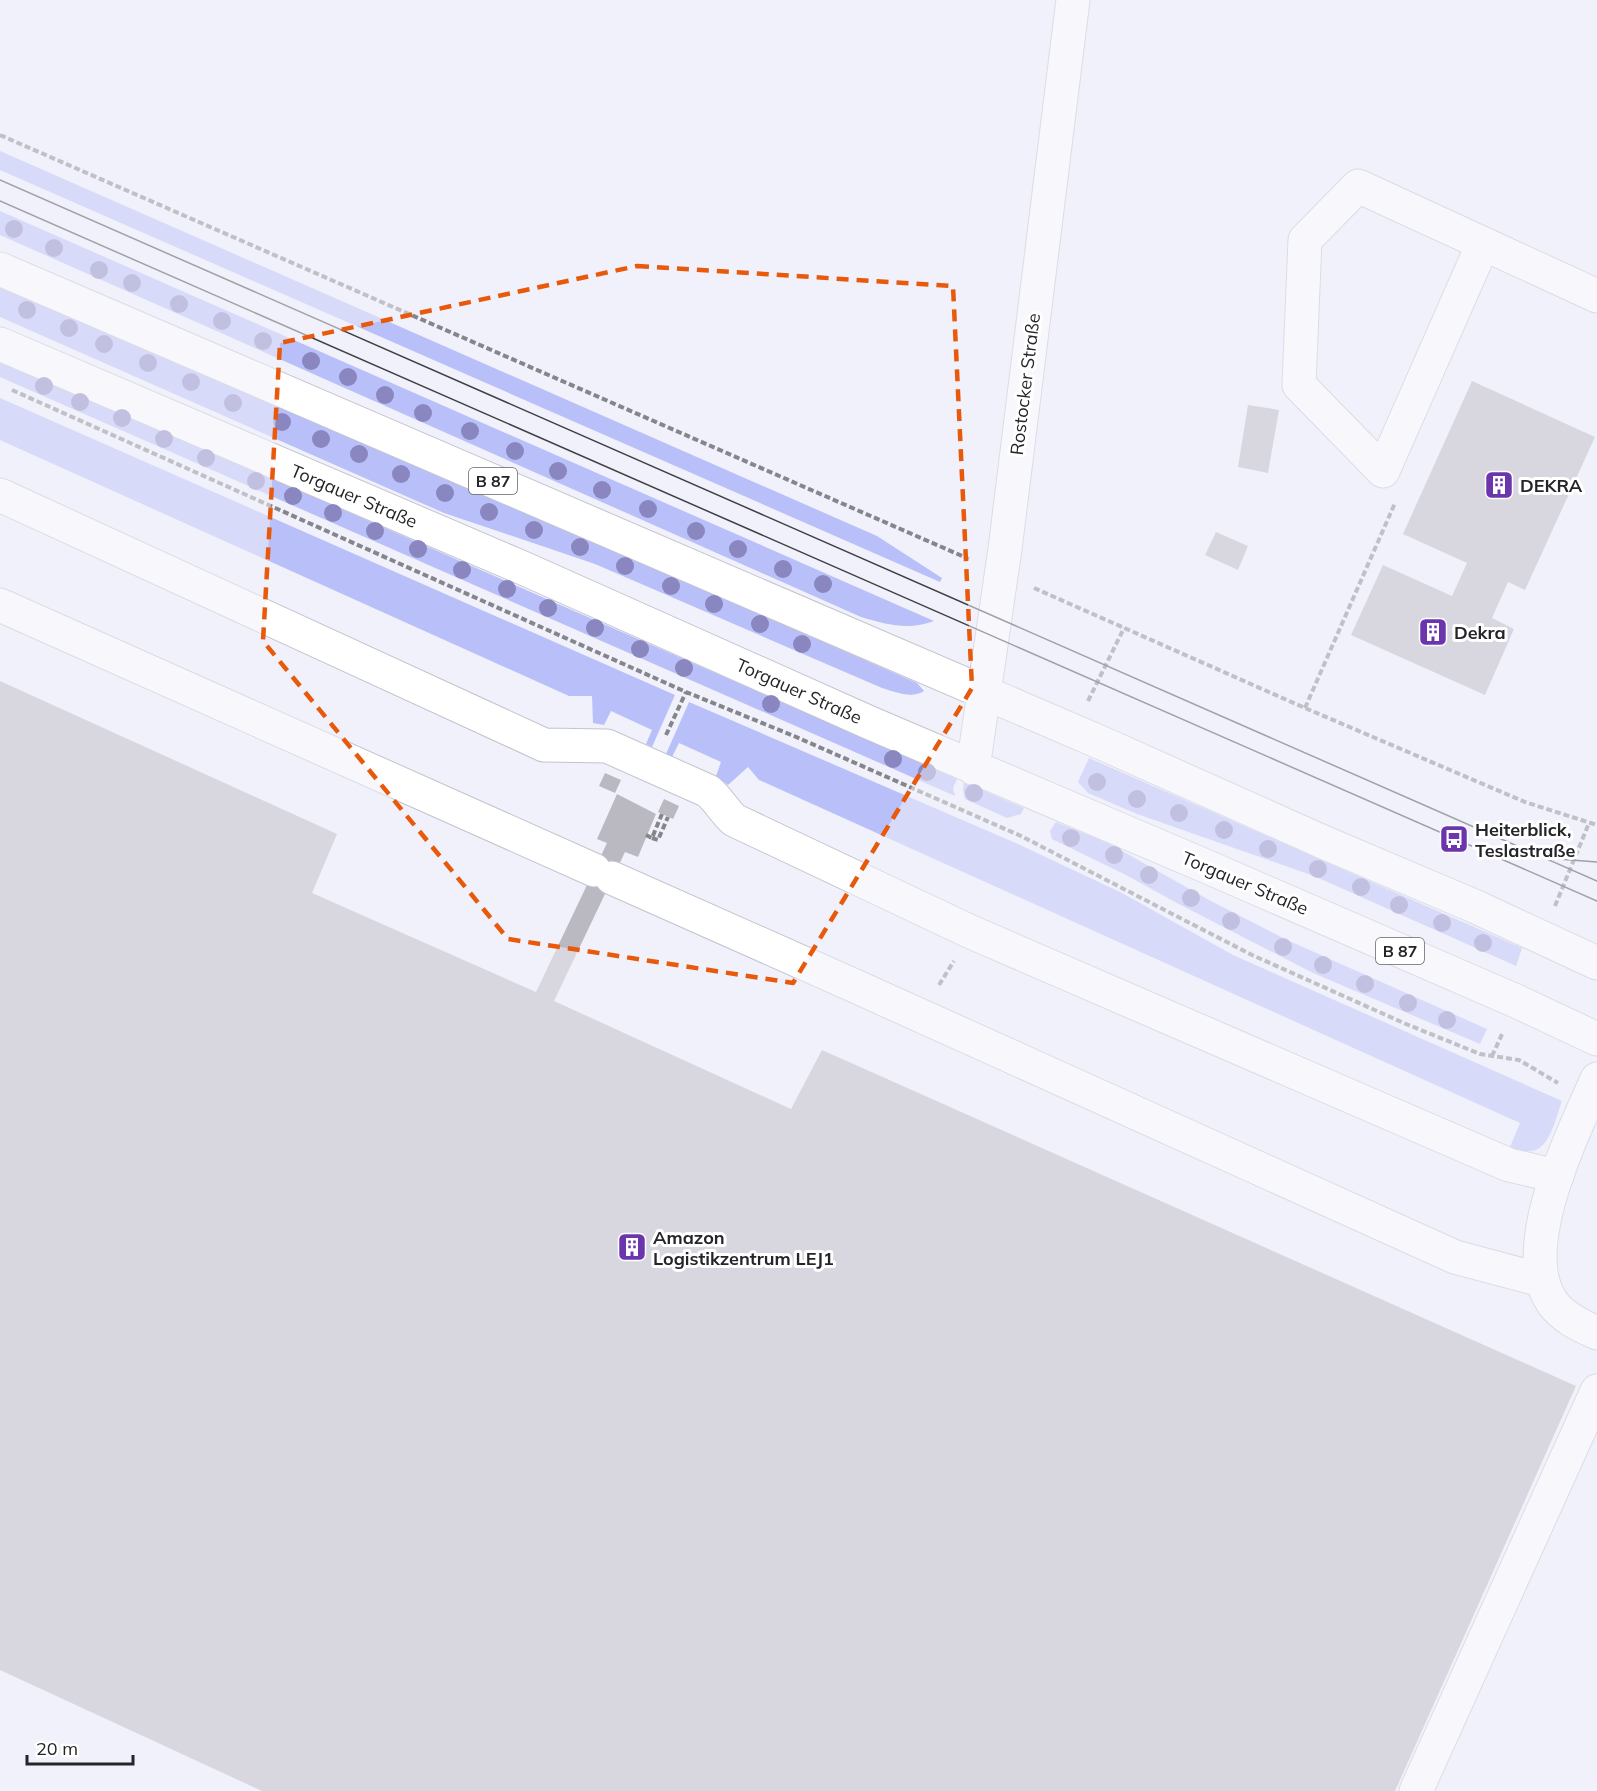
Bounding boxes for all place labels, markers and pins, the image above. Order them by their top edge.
building icon: DEKRA [1483,469,1515,501]
place label: DEKRA [1520,474,1583,497]
building icon: Dekra [1417,616,1449,648]
place label: Dekra [1454,621,1506,644]
place label: Heiterblick, Teslastraße [1475,818,1576,862]
bus stop icon: Heiterblick, Teslastraße [1438,823,1470,855]
place label: Amazon Logistikzentrum LEJ1 [653,1226,834,1270]
building icon: Amazon Logistikzentrum LEJ1 [616,1231,648,1263]

